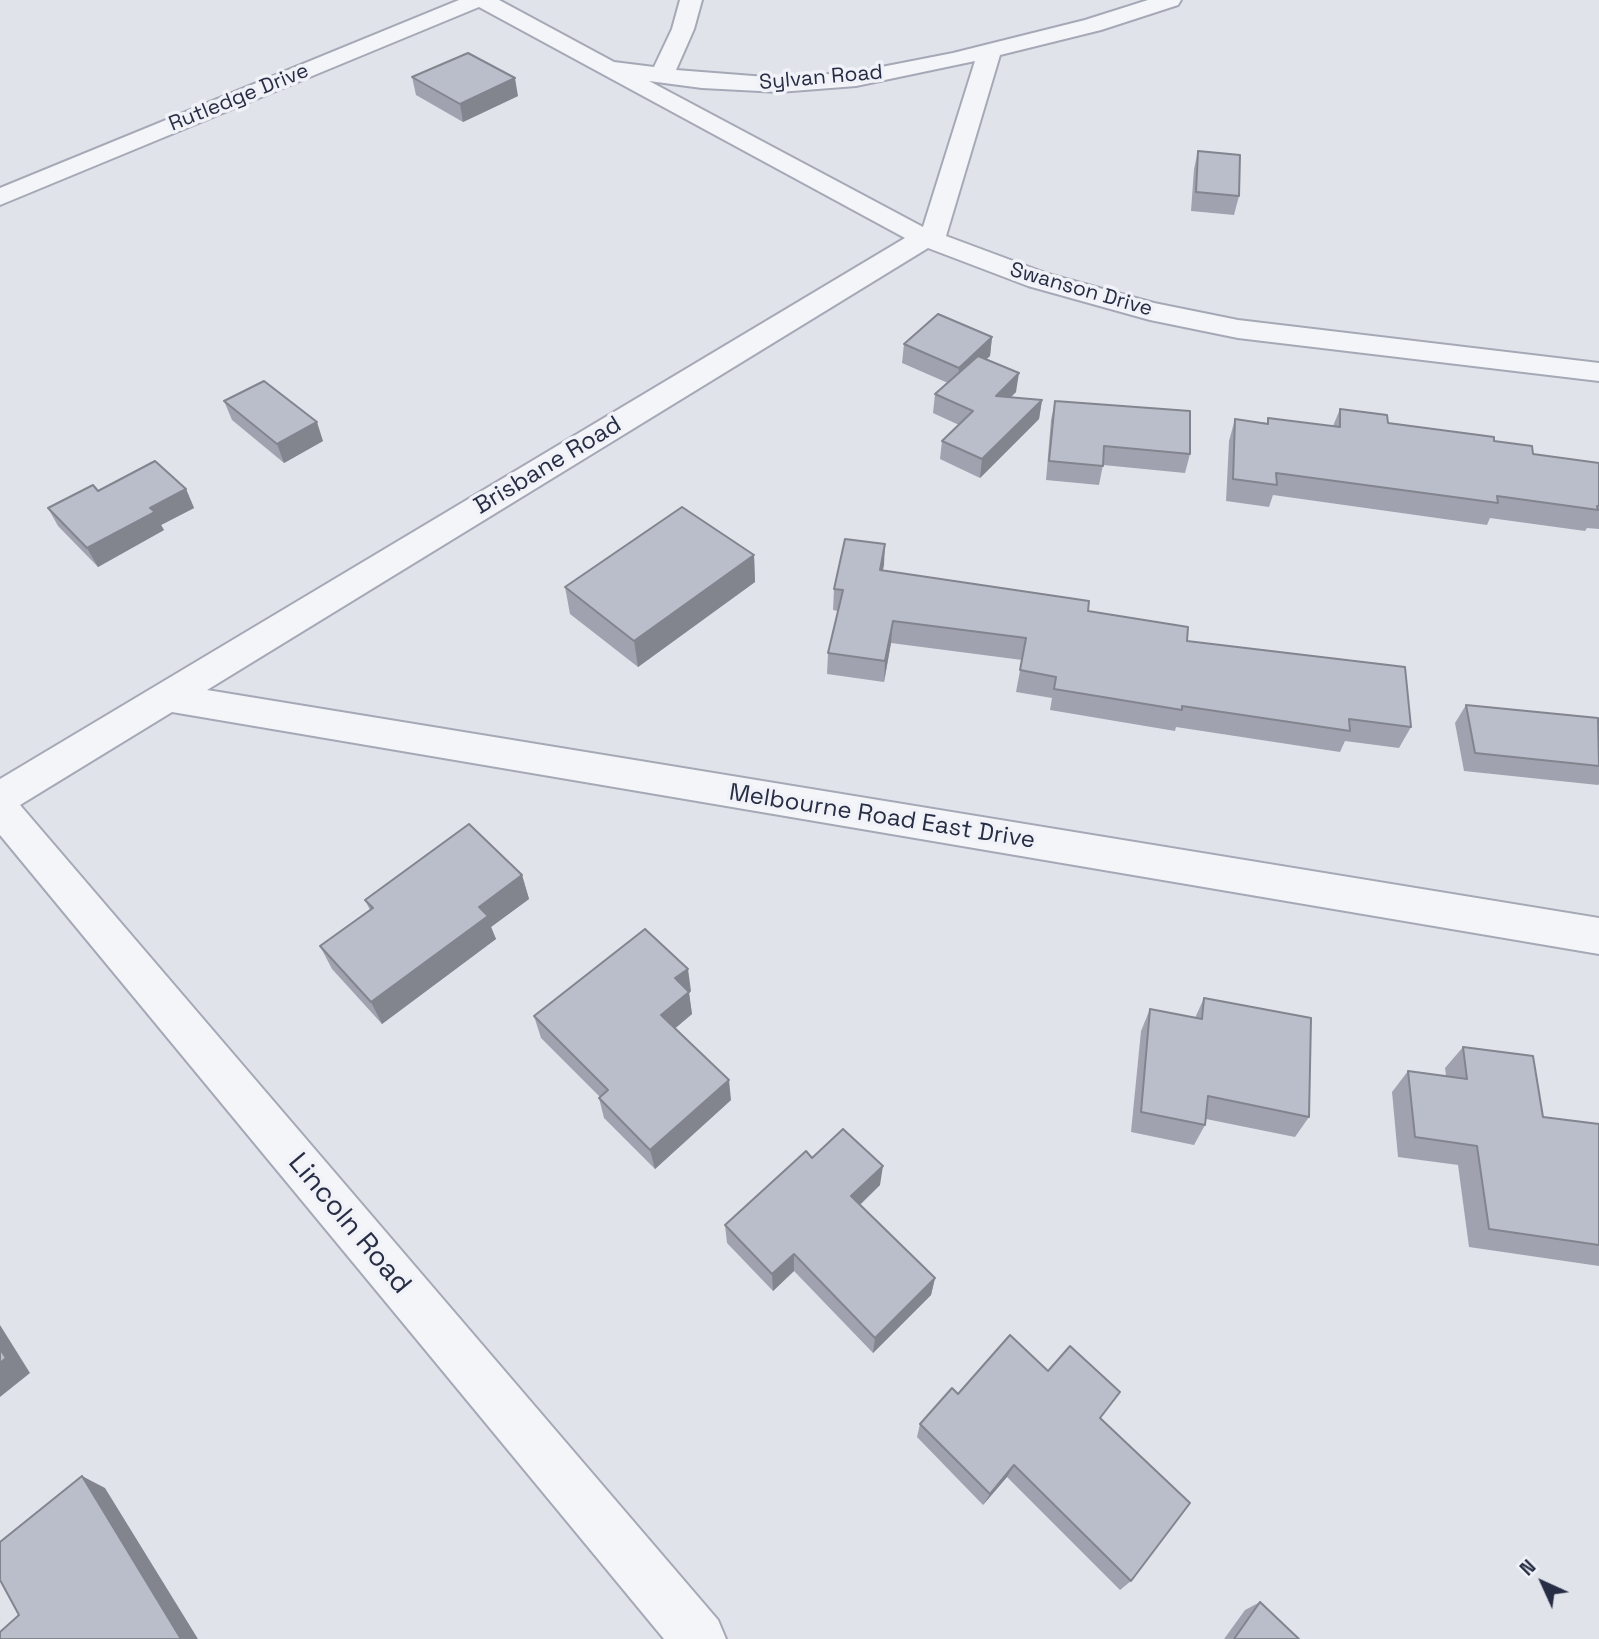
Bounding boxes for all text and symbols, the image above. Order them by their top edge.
street label: Rutledge Drive [165,59,313,137]
street label: Sylvan Road [758,60,884,96]
street label: Swanson Drive [1007,258,1155,322]
street label: Brisbane Road [469,411,627,521]
street label: Melbourne Road East Drive [727,779,1037,855]
street label: Lincoln Road [280,1147,418,1301]
north arrow [1508,1548,1578,1618]
text: N [1514,1554,1541,1581]

